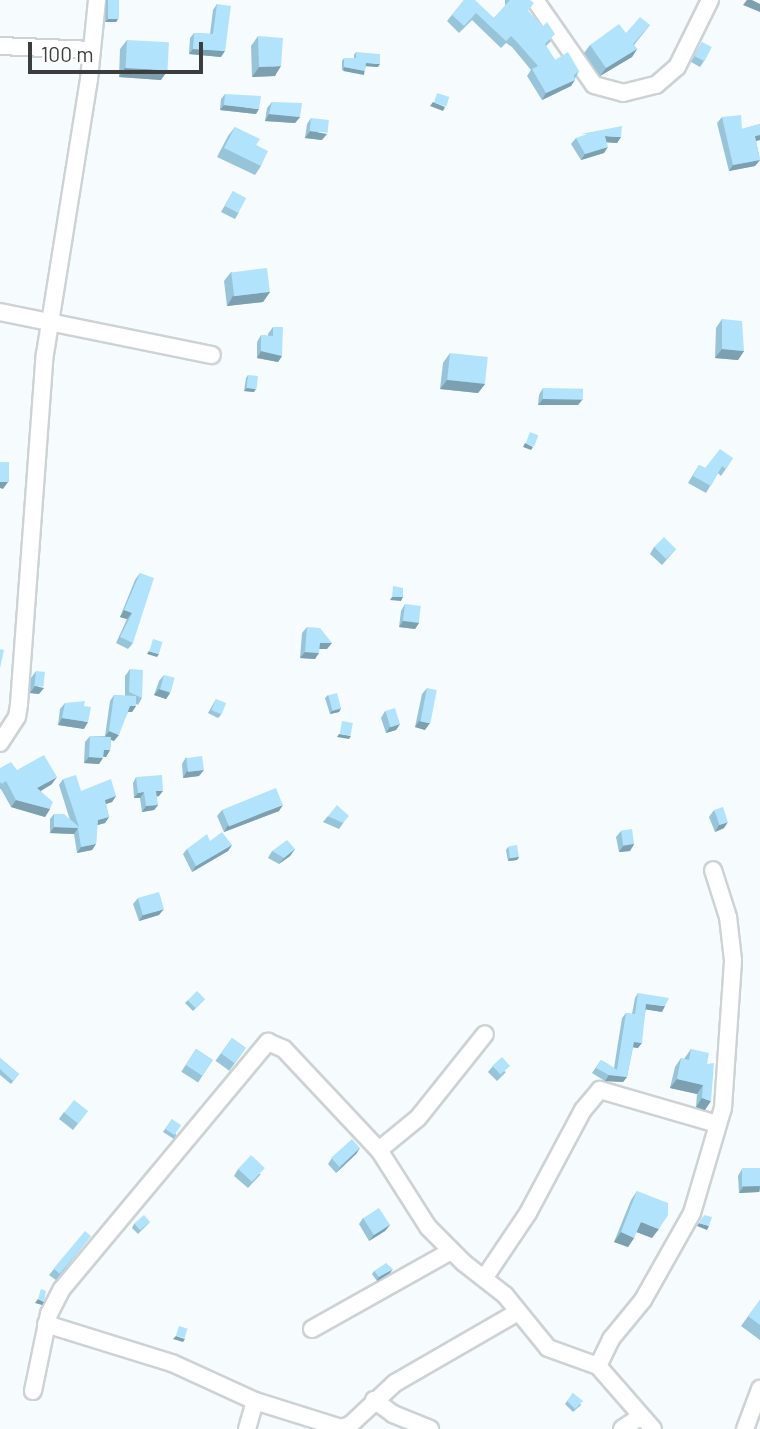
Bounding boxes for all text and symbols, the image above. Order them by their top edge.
scale bar [32,28,206,72]
text: 100 m [41,41,94,66]

